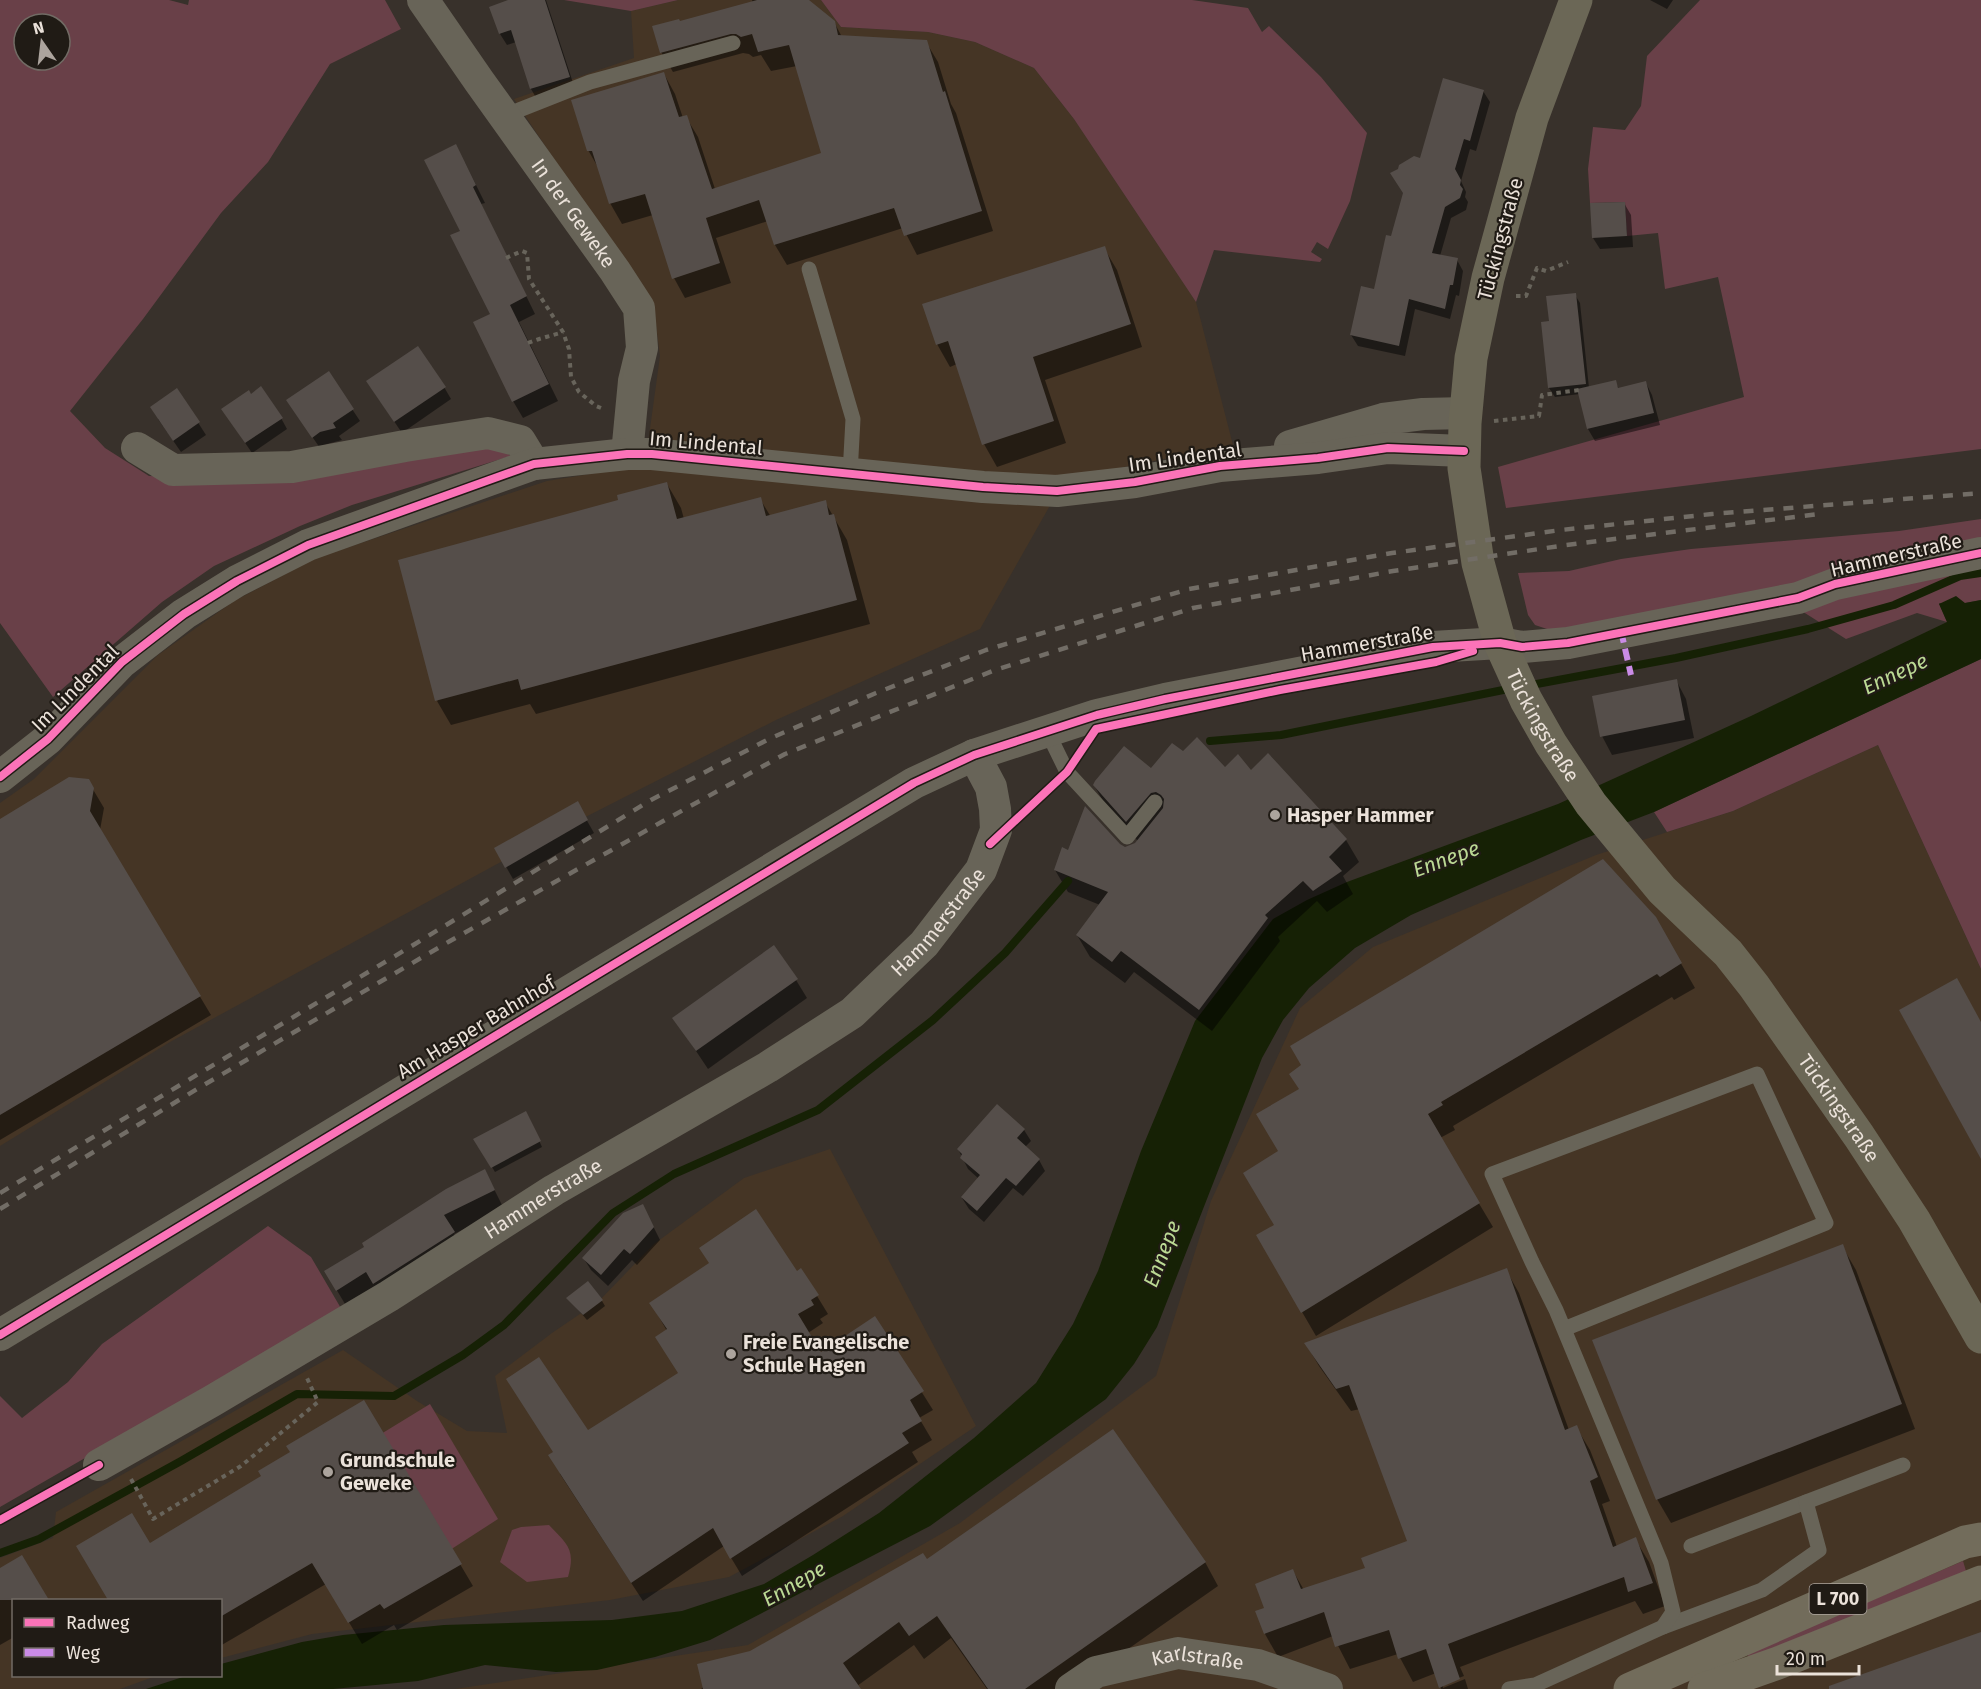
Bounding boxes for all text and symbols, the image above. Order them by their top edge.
north arrow [12,12,72,72]
text: N [31,17,46,38]
street label: In der Geweke [526,154,621,272]
street label: Tückingstraße [1472,175,1528,303]
street label: Im Lindental [648,426,764,460]
street label: Im Lindental [1127,437,1243,477]
street label: Hammerstraße [1828,528,1964,582]
street label: Hammerstraße [1299,620,1435,666]
street label: Im Lindental [26,639,124,737]
water label: Ennepe [1858,648,1932,700]
street label: Tückingstraße [1502,665,1585,786]
place label: Hasper Hammer [1287,803,1435,827]
marker: Hasper Hammer [1268,808,1282,822]
water label: Ennepe [1409,835,1483,883]
street label: Hammerstraße [886,863,990,981]
street label: Am Hasper Bahnhof [393,970,560,1084]
street label: Tückingstraße [1793,1050,1885,1167]
street label: Hammerstraße [479,1153,606,1244]
water label: Ennepe [1137,1217,1187,1291]
place label: Freie Evangelische Schule Hagen [743,1330,909,1377]
marker: Freie Evangelische Schule Hagen [724,1347,738,1361]
place label: Grundschule Geweke [340,1448,455,1495]
marker: Grundschule Geweke [321,1465,335,1479]
water label: Ennepe [758,1555,831,1613]
road number: L 700 [1810,1584,1866,1614]
legend [12,1599,222,1677]
text: Radweg [66,1612,130,1634]
scale bar [1777,1638,1860,1676]
street label: Karlstraße [1149,1641,1245,1675]
text: Weg [66,1642,100,1664]
text: 20 m [1786,1648,1825,1670]

